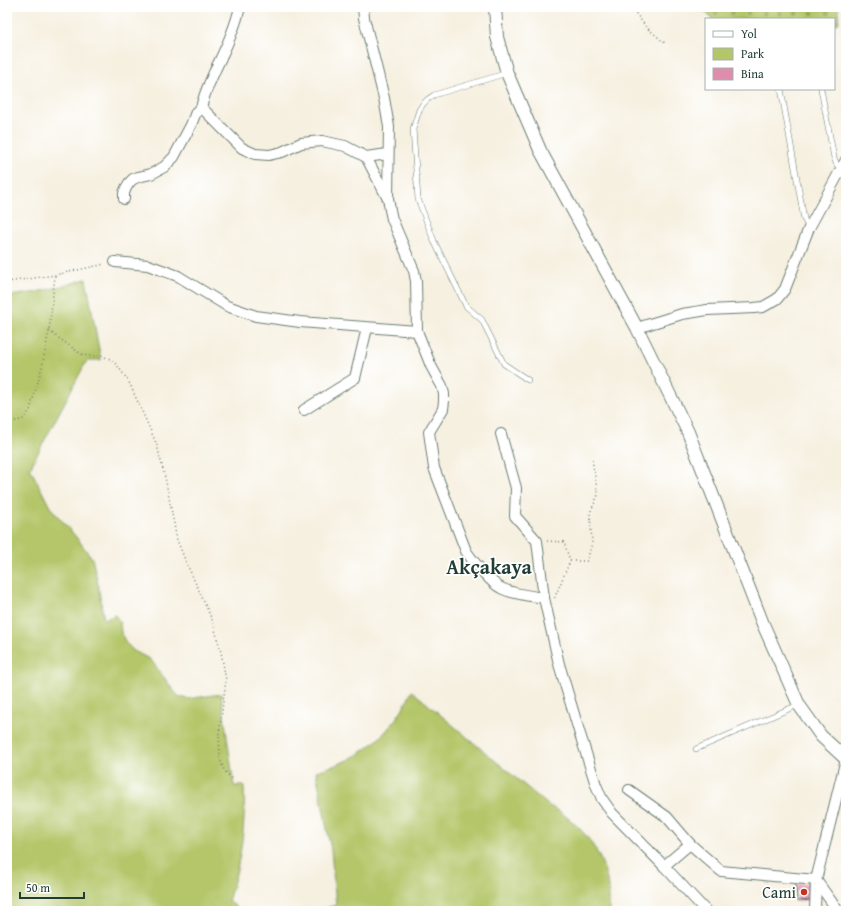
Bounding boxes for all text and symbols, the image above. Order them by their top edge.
legend [705,18,835,90]
text: Yol [741,25,758,42]
text: Park [741,45,765,62]
text: Bina [741,65,764,82]
district label: Akçakaya [446,552,532,581]
scale bar [20,874,84,900]
text: 50 m [26,879,50,896]
place label: Cami [762,880,797,904]
marker: Cami [799,887,809,897]

